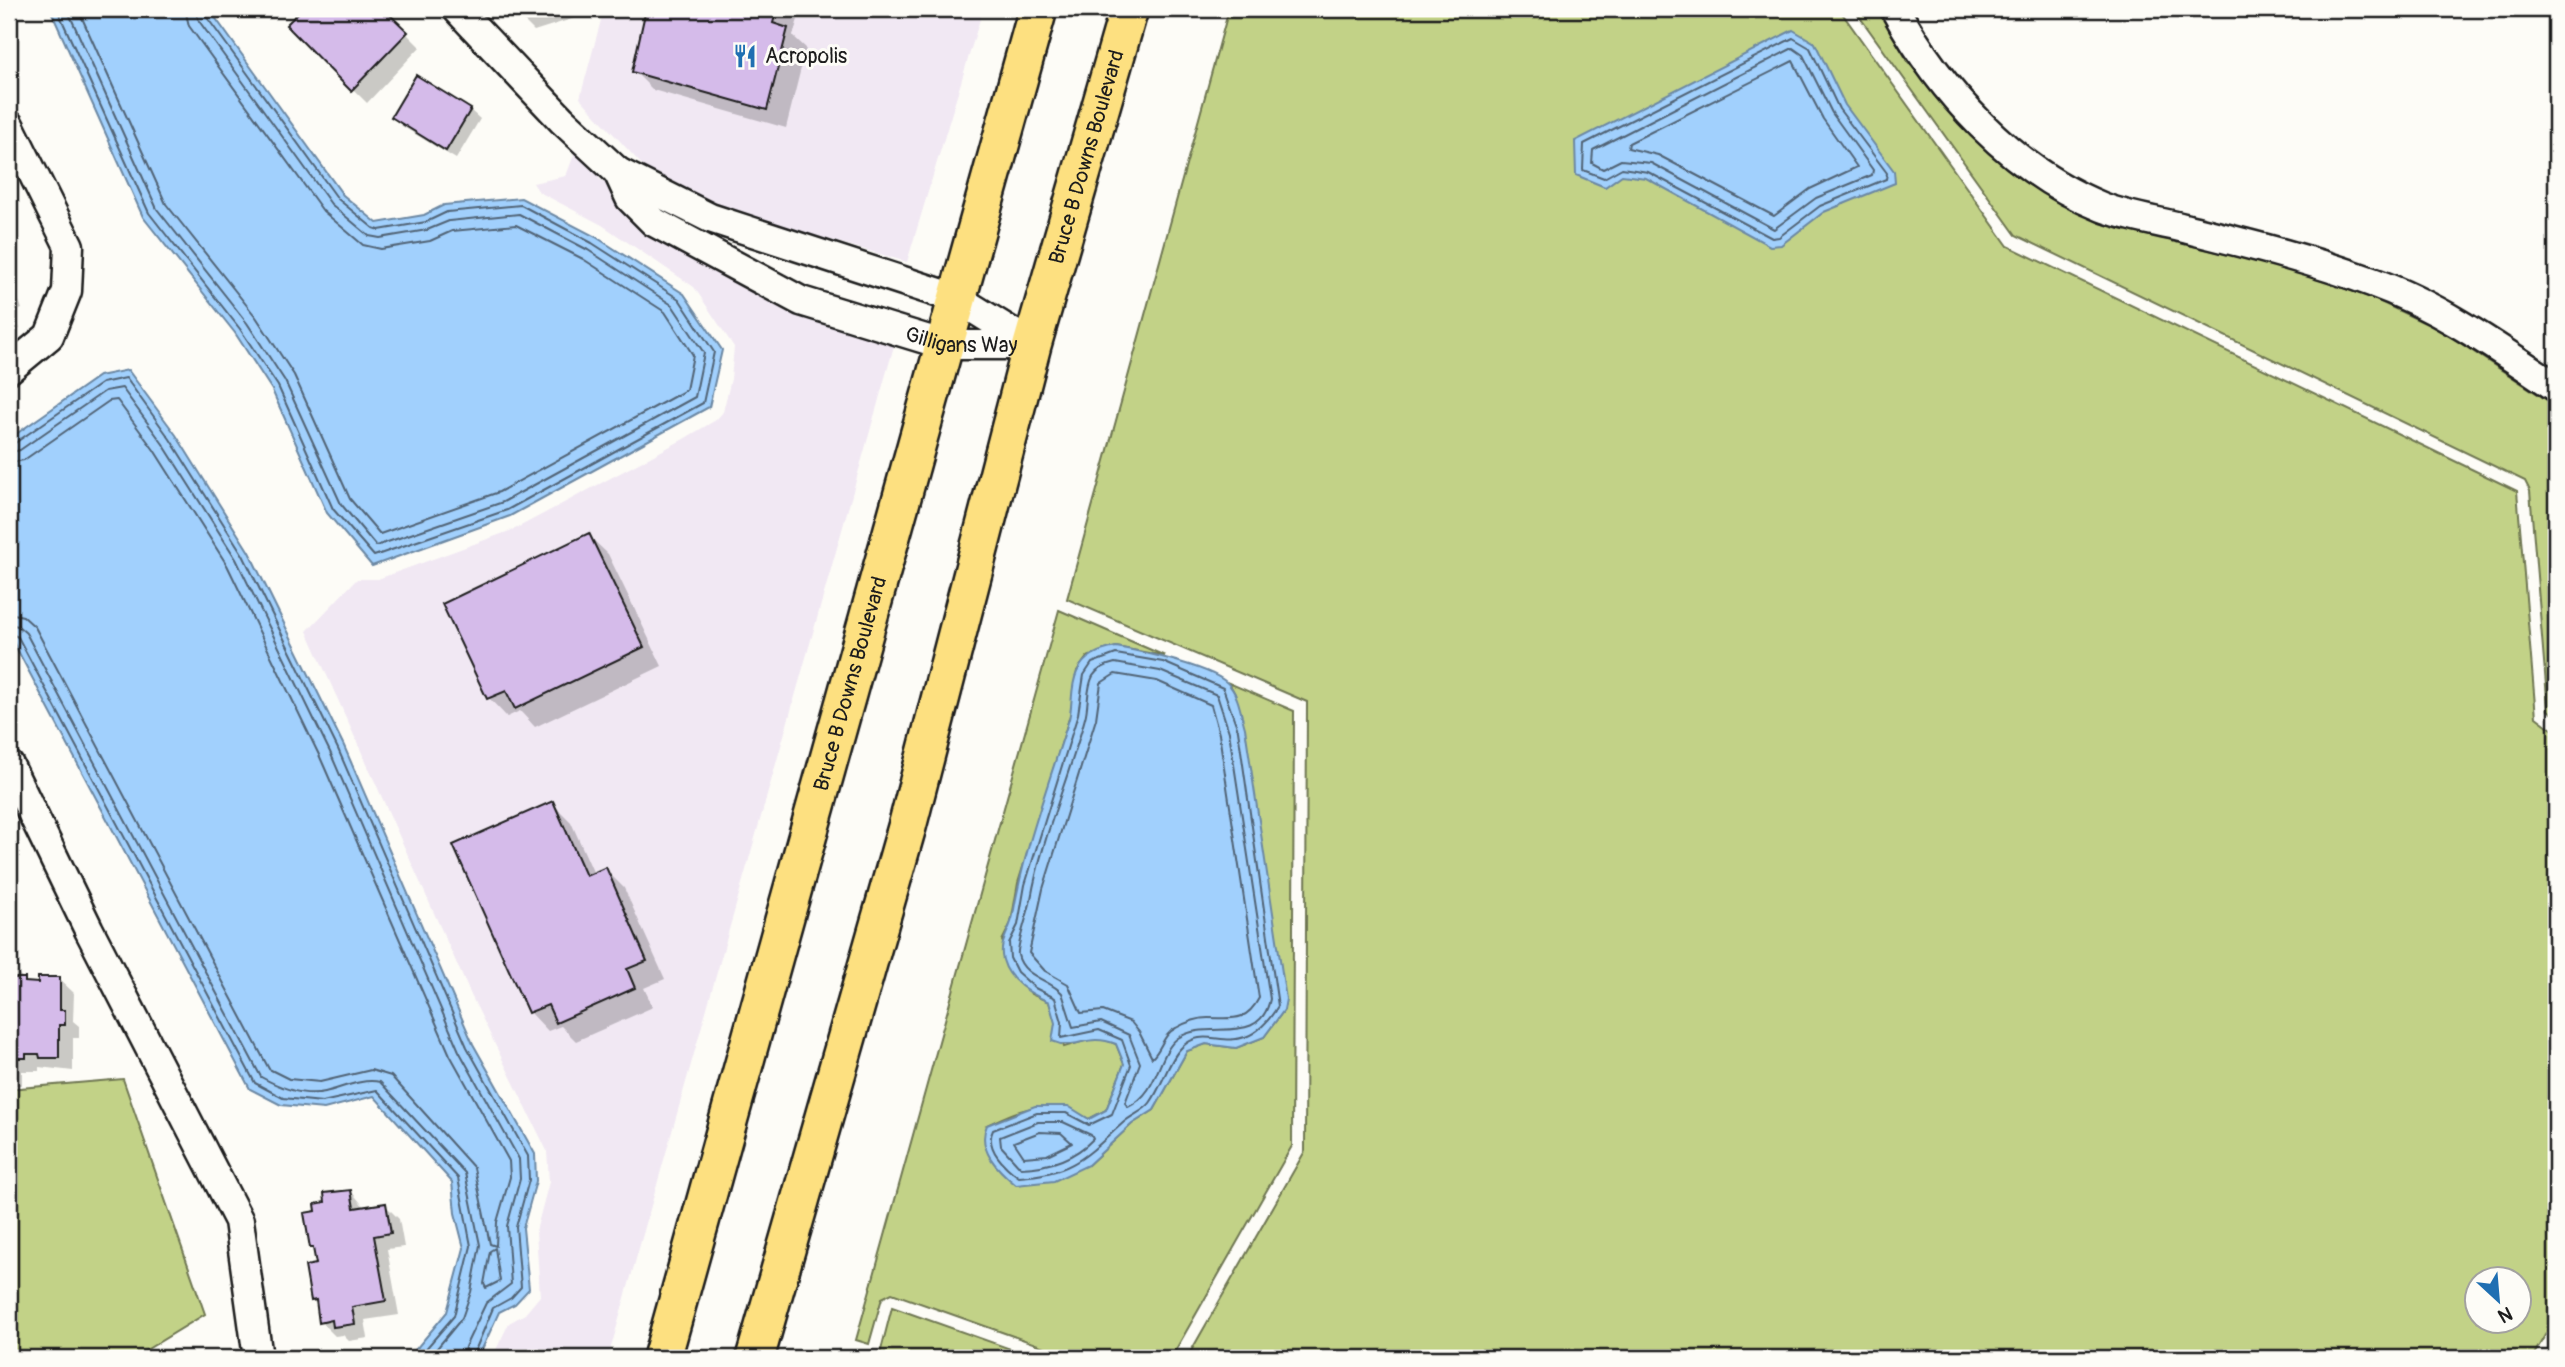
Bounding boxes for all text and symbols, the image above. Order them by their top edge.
restaurant icon: Acropolis [731,42,759,70]
place label: Acropolis [765,43,848,70]
street label: Bruce B Downs Boulevard [1043,47,1130,267]
street label: Gilligans Way [902,320,1018,359]
street label: Bruce B Downs Boulevard [807,573,893,794]
north arrow [2464,1266,2534,1336]
text: N [2494,1301,2516,1328]

